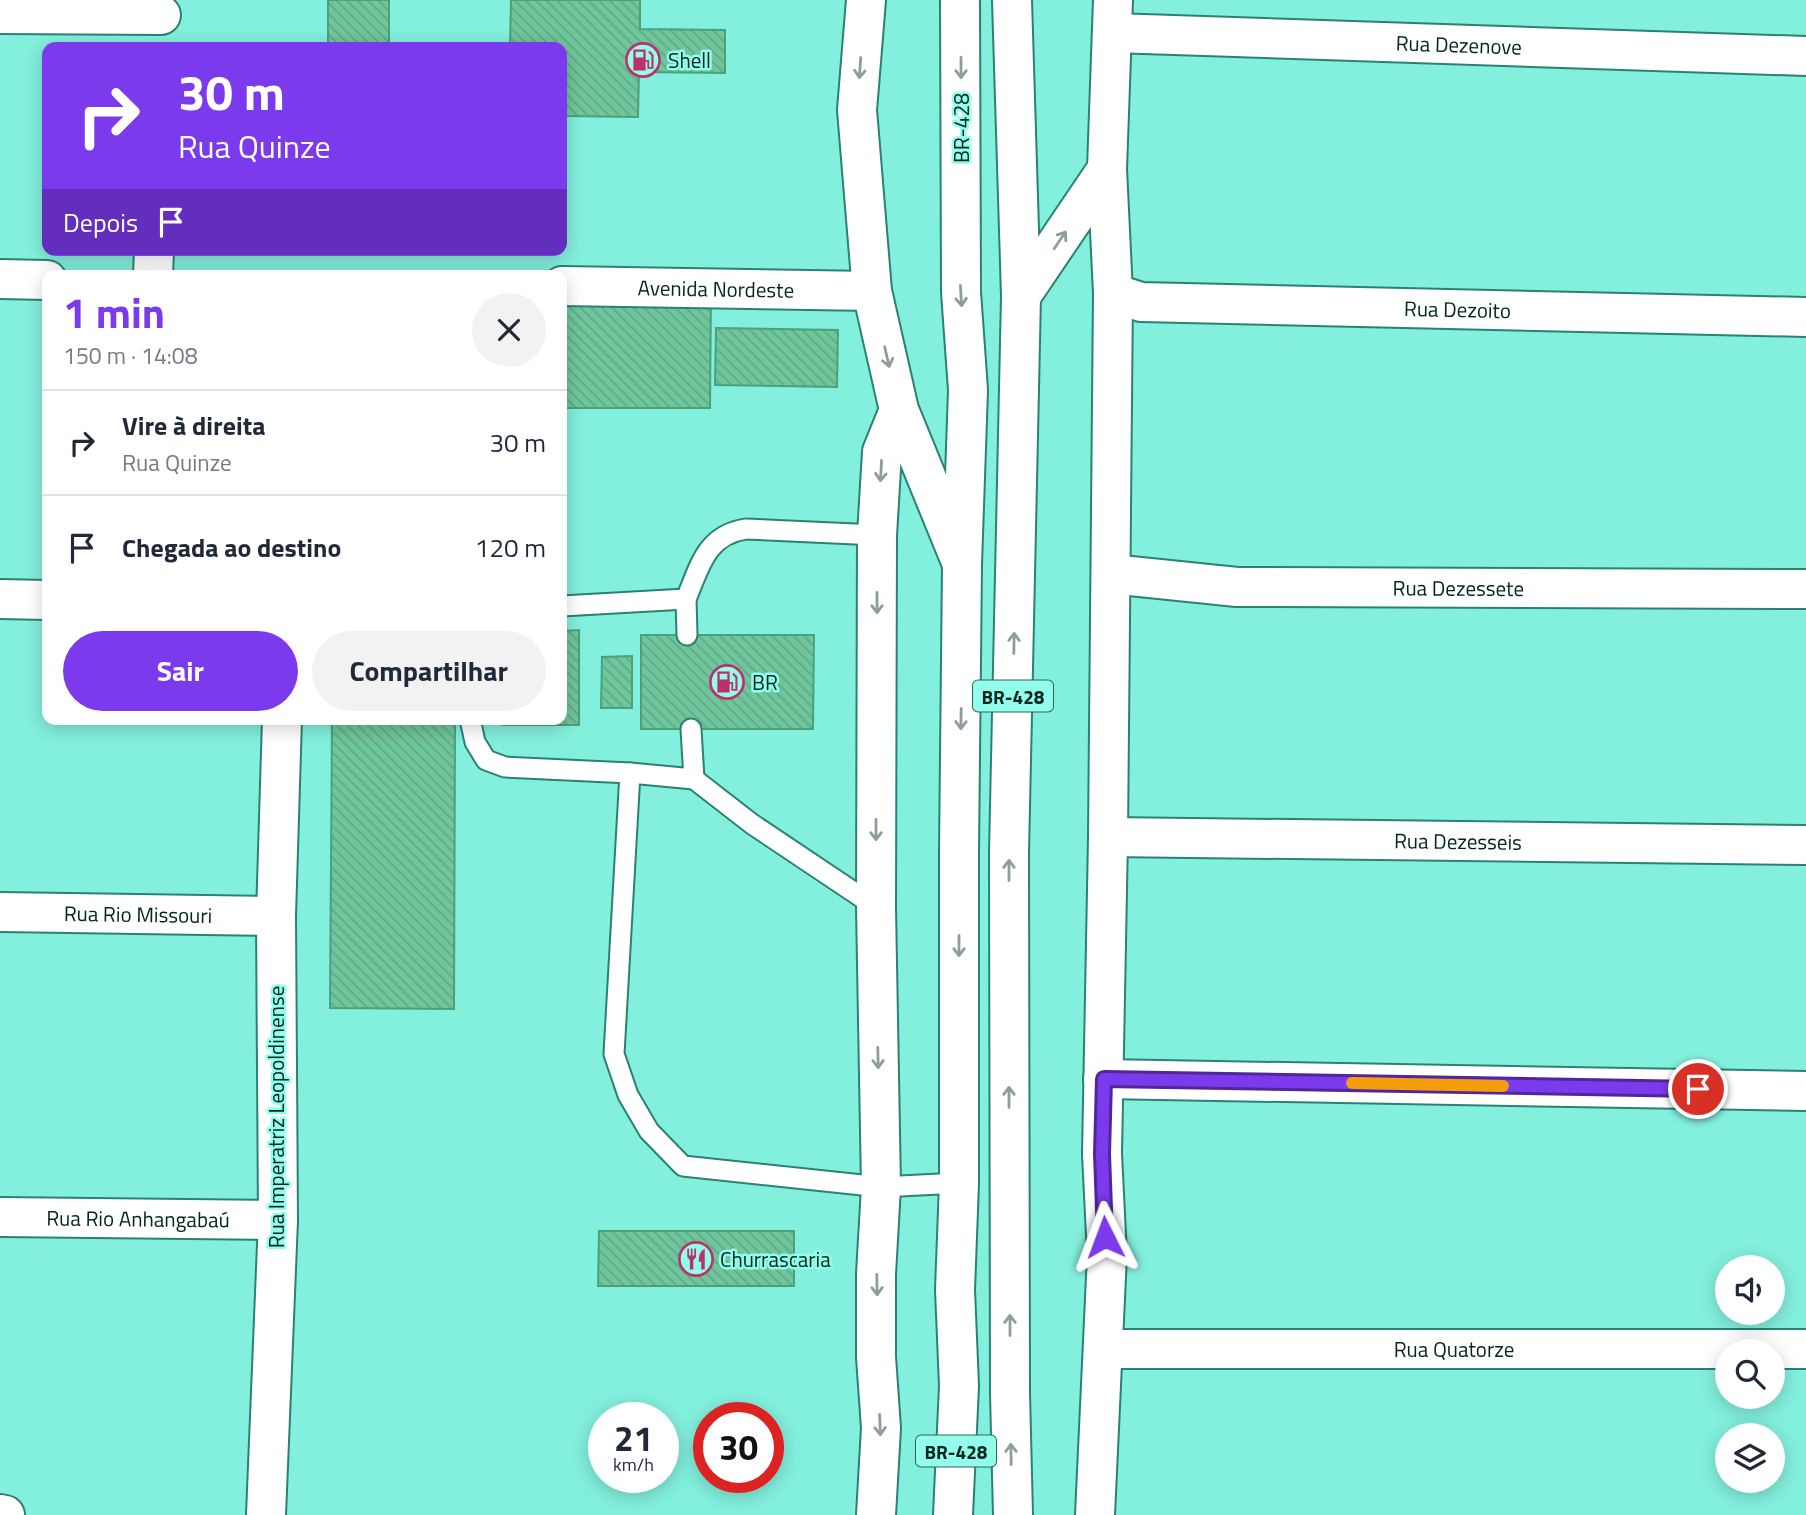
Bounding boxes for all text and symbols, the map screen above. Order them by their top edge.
street label: Rua Dezenove [1395,26,1522,63]
fuel station icon: Shell [624,41,662,79]
place label: Shell [668,44,711,76]
text: 30 m [178,54,285,129]
one-way arrow [853,56,866,79]
one-way arrow [954,56,968,79]
icon: right [63,70,154,161]
street label: BR-428 [945,93,977,163]
text: Rua Quinze [178,122,331,170]
text: Depois [63,203,138,242]
icon: arrive [152,203,190,241]
one-way arrow [1052,231,1067,250]
street label: Avenida Nordeste [637,271,794,306]
text: 1 min [63,280,165,344]
one-way arrow [955,284,968,307]
street label: Rua Dezoito [1404,292,1511,326]
button: close [472,293,546,367]
text: 150 m · 14:08 [63,338,198,373]
one-way arrow [880,345,894,368]
text: Vire à direita [122,406,265,445]
text: 30 m [489,423,546,462]
icon: right [63,424,101,462]
text: Rua Quinze [122,445,232,480]
one-way arrow [874,459,887,481]
text: Chegada ao destino [122,528,341,567]
text: 120 m [475,528,546,567]
icon: arrive [63,529,101,567]
street label: Rua Dezessete [1393,572,1524,604]
one-way arrow [870,591,884,614]
button: Sair [63,631,298,711]
button: Compartilhar [312,631,546,711]
one-way arrow [1007,631,1021,654]
fuel station icon: BR [708,663,746,701]
place label: BR [752,666,778,698]
road number: BR-428 [973,680,1053,712]
one-way arrow [954,707,967,730]
one-way arrow [869,819,883,842]
street label: Rua Dezesseis [1394,824,1522,858]
one-way arrow [1002,859,1016,882]
street label: Rua Rio Missouri [64,897,212,931]
one-way arrow [952,935,966,958]
street label: Rua Imperatriz Leopoldinense [260,986,292,1248]
one-way arrow [872,1046,885,1069]
pin [1668,1059,1728,1119]
icon: arrive [1679,1070,1717,1108]
one-way arrow [1002,1086,1016,1109]
position arrow [1068,1200,1142,1274]
street label: Rua Rio Anhangabaú [46,1202,230,1235]
restaurant icon: Churrascaria [677,1240,715,1278]
place label: Churrascaria [720,1243,831,1275]
map controls [1715,1255,1785,1493]
button: sound [1715,1255,1785,1325]
one-way arrow [870,1274,883,1297]
one-way arrow [1003,1314,1017,1337]
street label: Rua Quatorze [1394,1333,1514,1365]
button: search [1715,1339,1785,1409]
speed limit sign: 30 [693,1402,784,1493]
text: 21 [614,1411,653,1465]
one-way arrow [874,1414,887,1437]
button: layers [1715,1423,1785,1493]
road number: BR-428 [916,1436,996,1466]
one-way arrow [1004,1443,1018,1466]
text: km/h [613,1451,654,1478]

